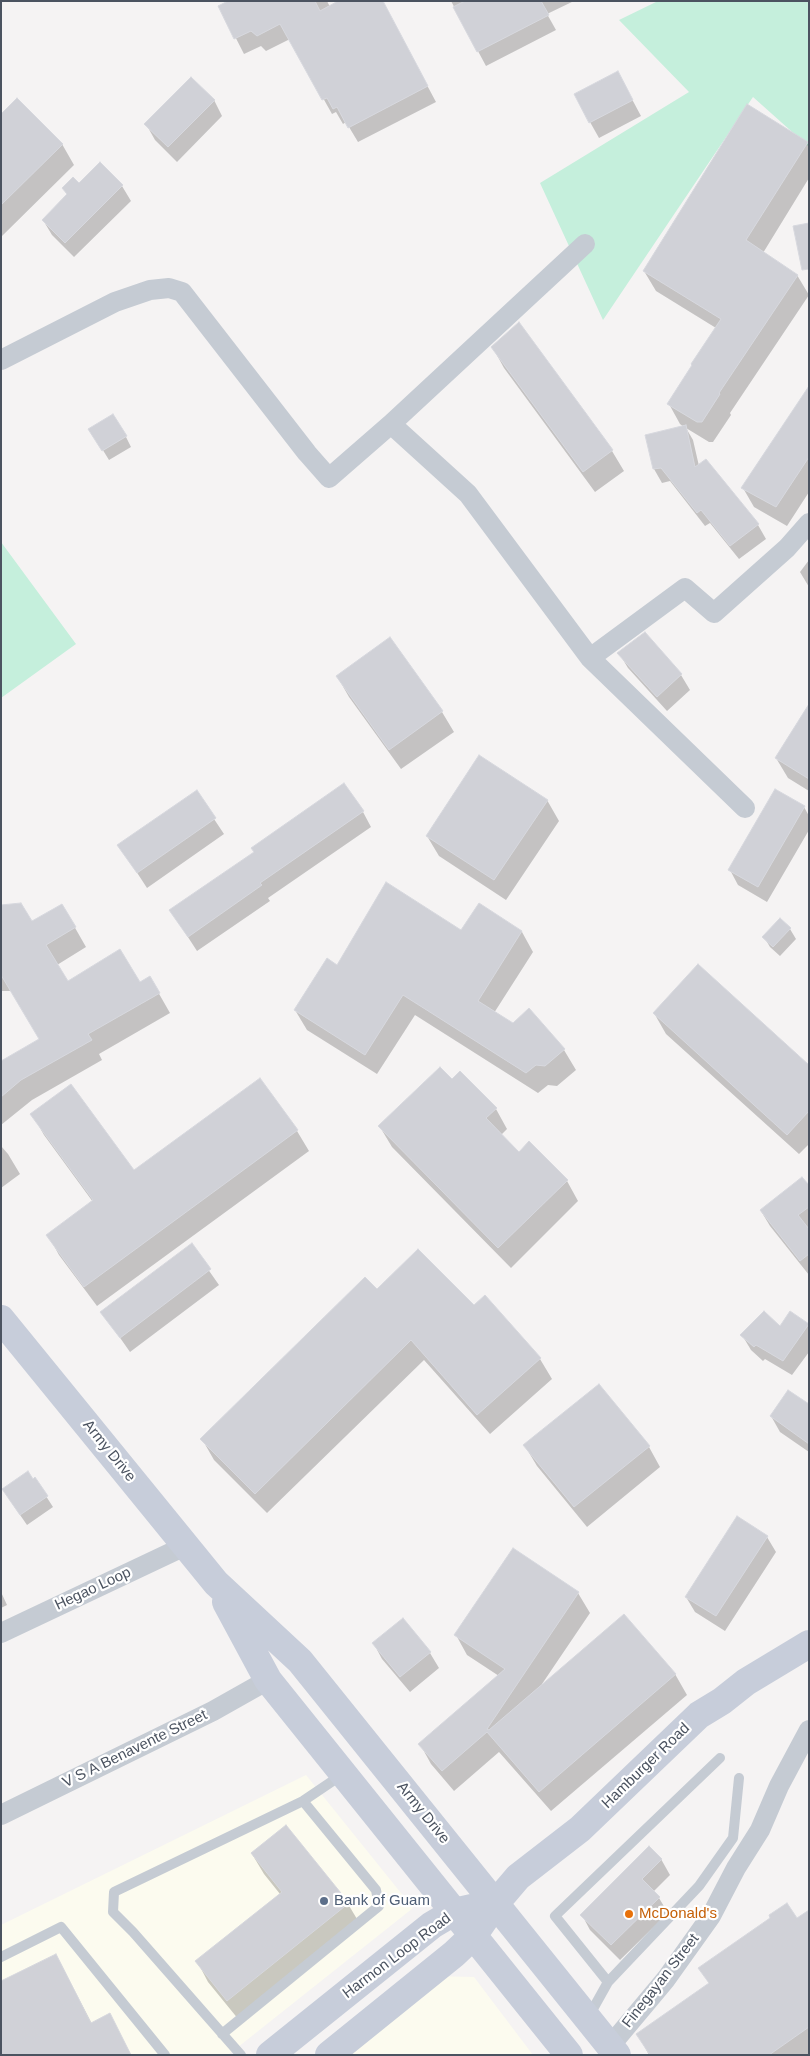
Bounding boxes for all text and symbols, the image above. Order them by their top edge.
street label: Army Drive [79,1417,139,1485]
street label: Hegao Loop [52,1564,134,1614]
street label: V S A Benavente Street [60,1706,210,1792]
street label: Hamburger Road [598,1720,694,1812]
street label: Army Drive [393,1779,453,1847]
place label: Bank of Guam [334,1892,430,1910]
marker: Bank of Guam [318,1895,330,1907]
place label: McDonald's [639,1905,717,1923]
marker: McDonald's [623,1908,635,1920]
street label: Harmon Loop Road [339,1909,455,2003]
street label: Finegayan Street [619,1930,703,2032]

